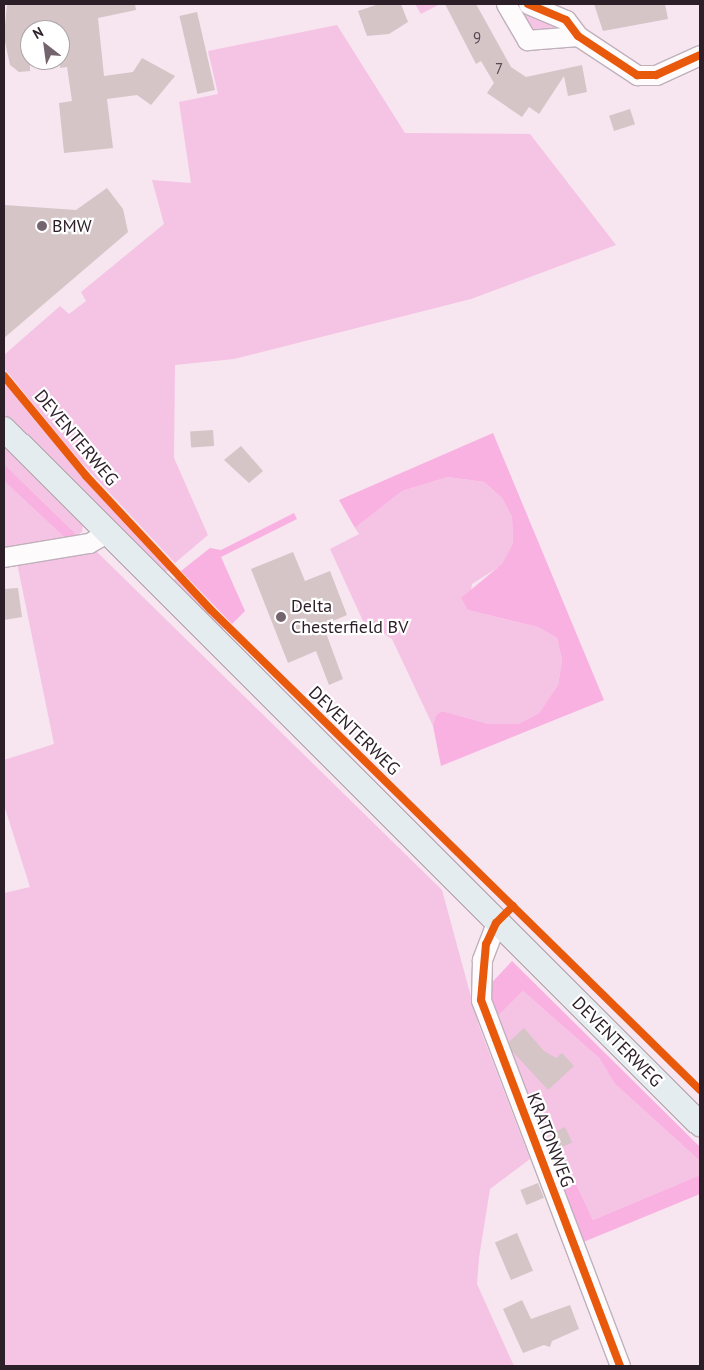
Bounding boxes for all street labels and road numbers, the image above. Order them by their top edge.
street label: DEVENTERWEG [30,386,122,490]
street label: DEVENTERWEG [304,682,404,780]
street label: DEVENTERWEG [567,992,667,1092]
street label: KRATONWEG [522,1090,578,1190]

